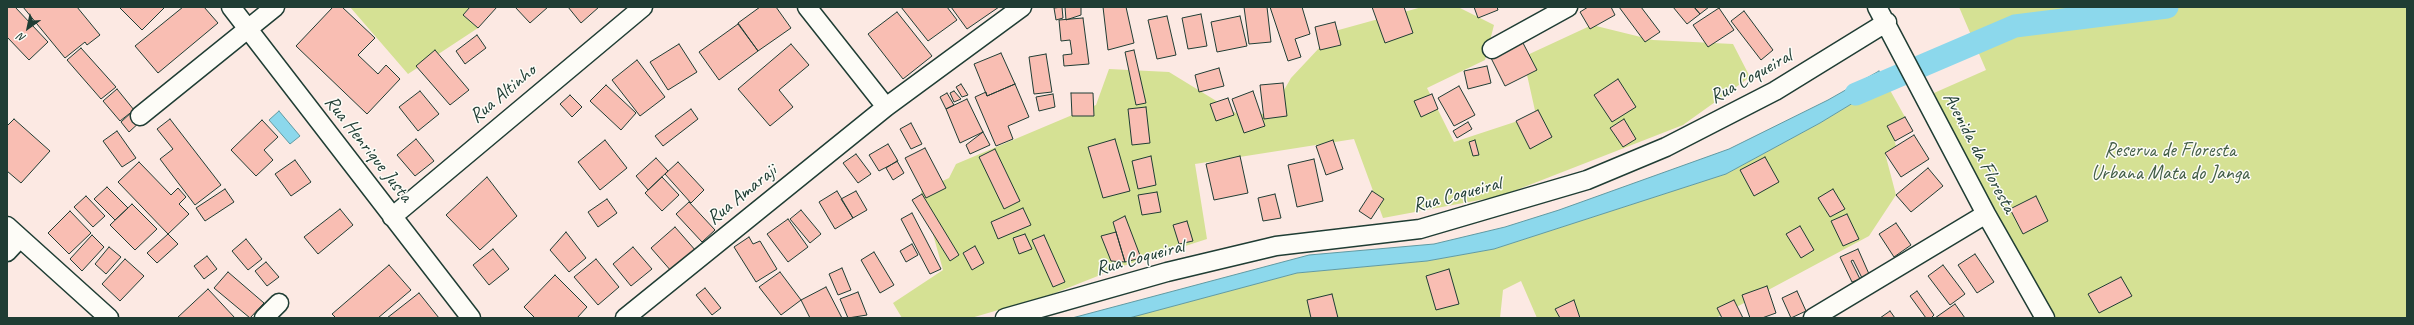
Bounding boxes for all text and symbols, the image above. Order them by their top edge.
north arrow [8,8,48,48]
text: N [15,30,28,46]
street label: Rua Coqueiral [1706,45,1796,109]
street label: Rua Altinho [465,59,541,129]
street label: Avenida da Floresta [1937,88,2021,218]
street label: Rua Henrique Justa [319,91,417,207]
park label: Reserva de Floresta Urbana Mata do Janga [2091,139,2249,186]
street label: Rua Amaraji [702,159,782,231]
street label: Rua Coqueiral [1410,172,1504,218]
street label: Rua Coqueiral [1093,235,1187,281]

